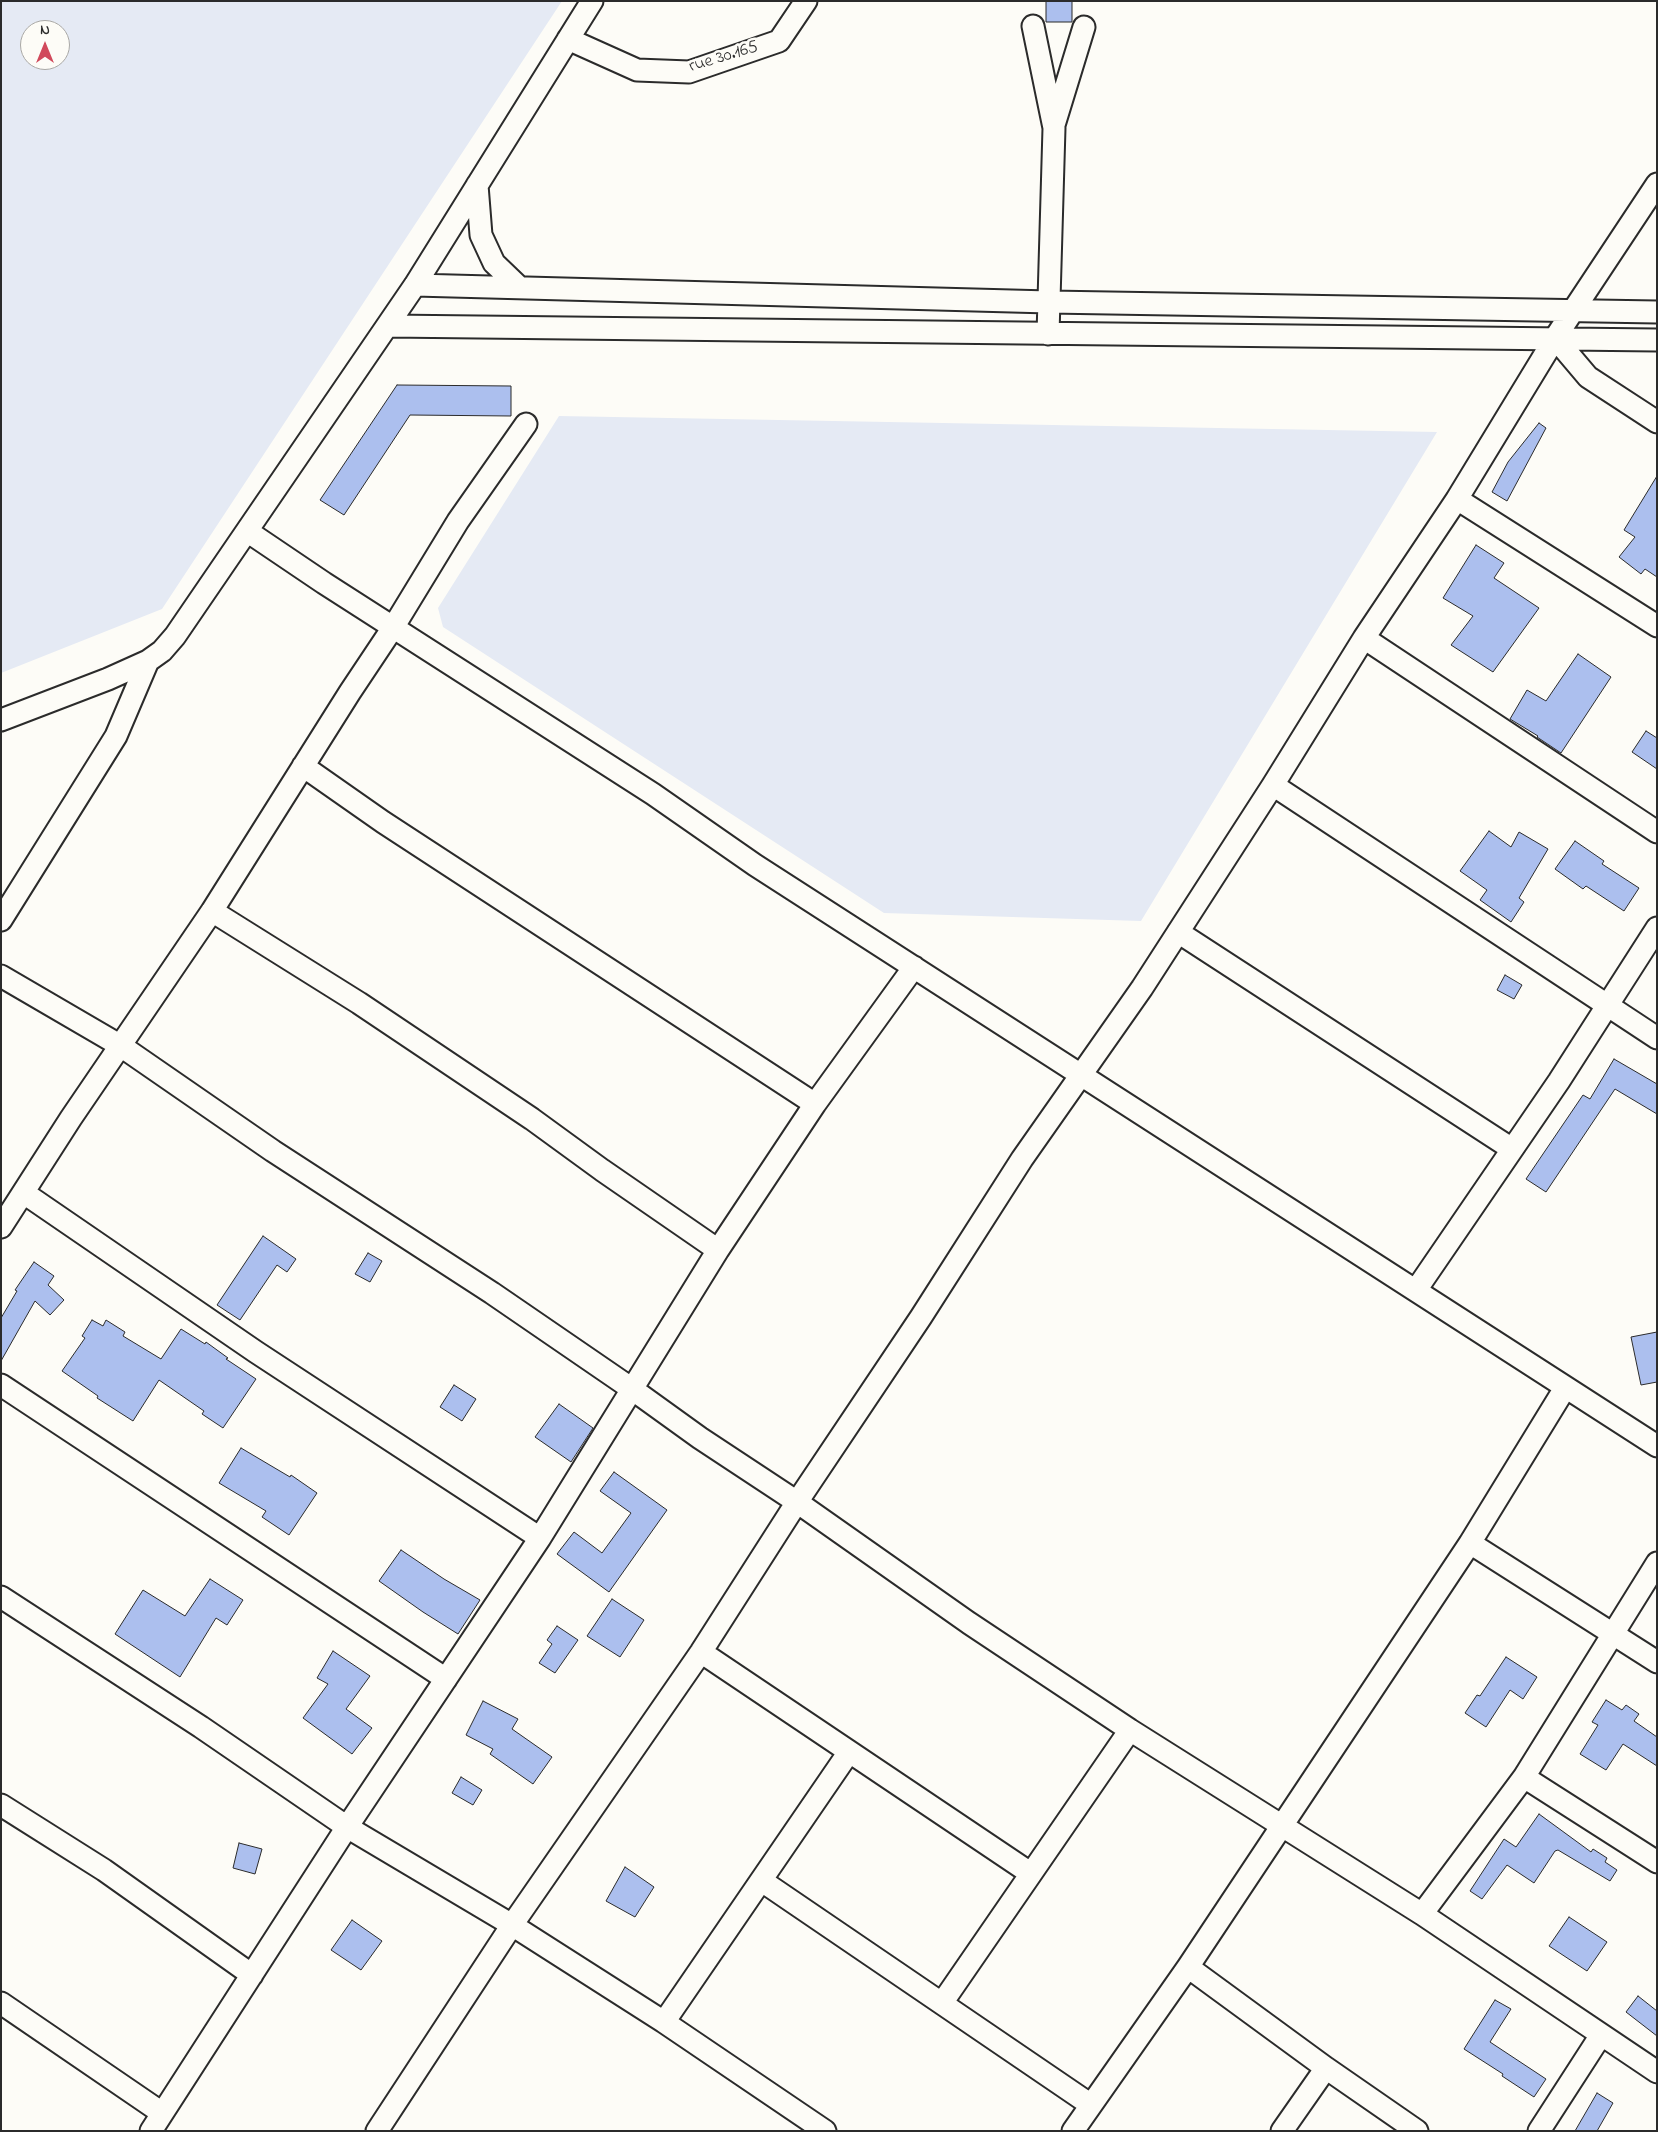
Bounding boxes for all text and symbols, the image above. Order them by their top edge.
north arrow [20,20,70,70]
text: N [40,20,50,41]
street label: rue 30.165 [687,37,761,79]

